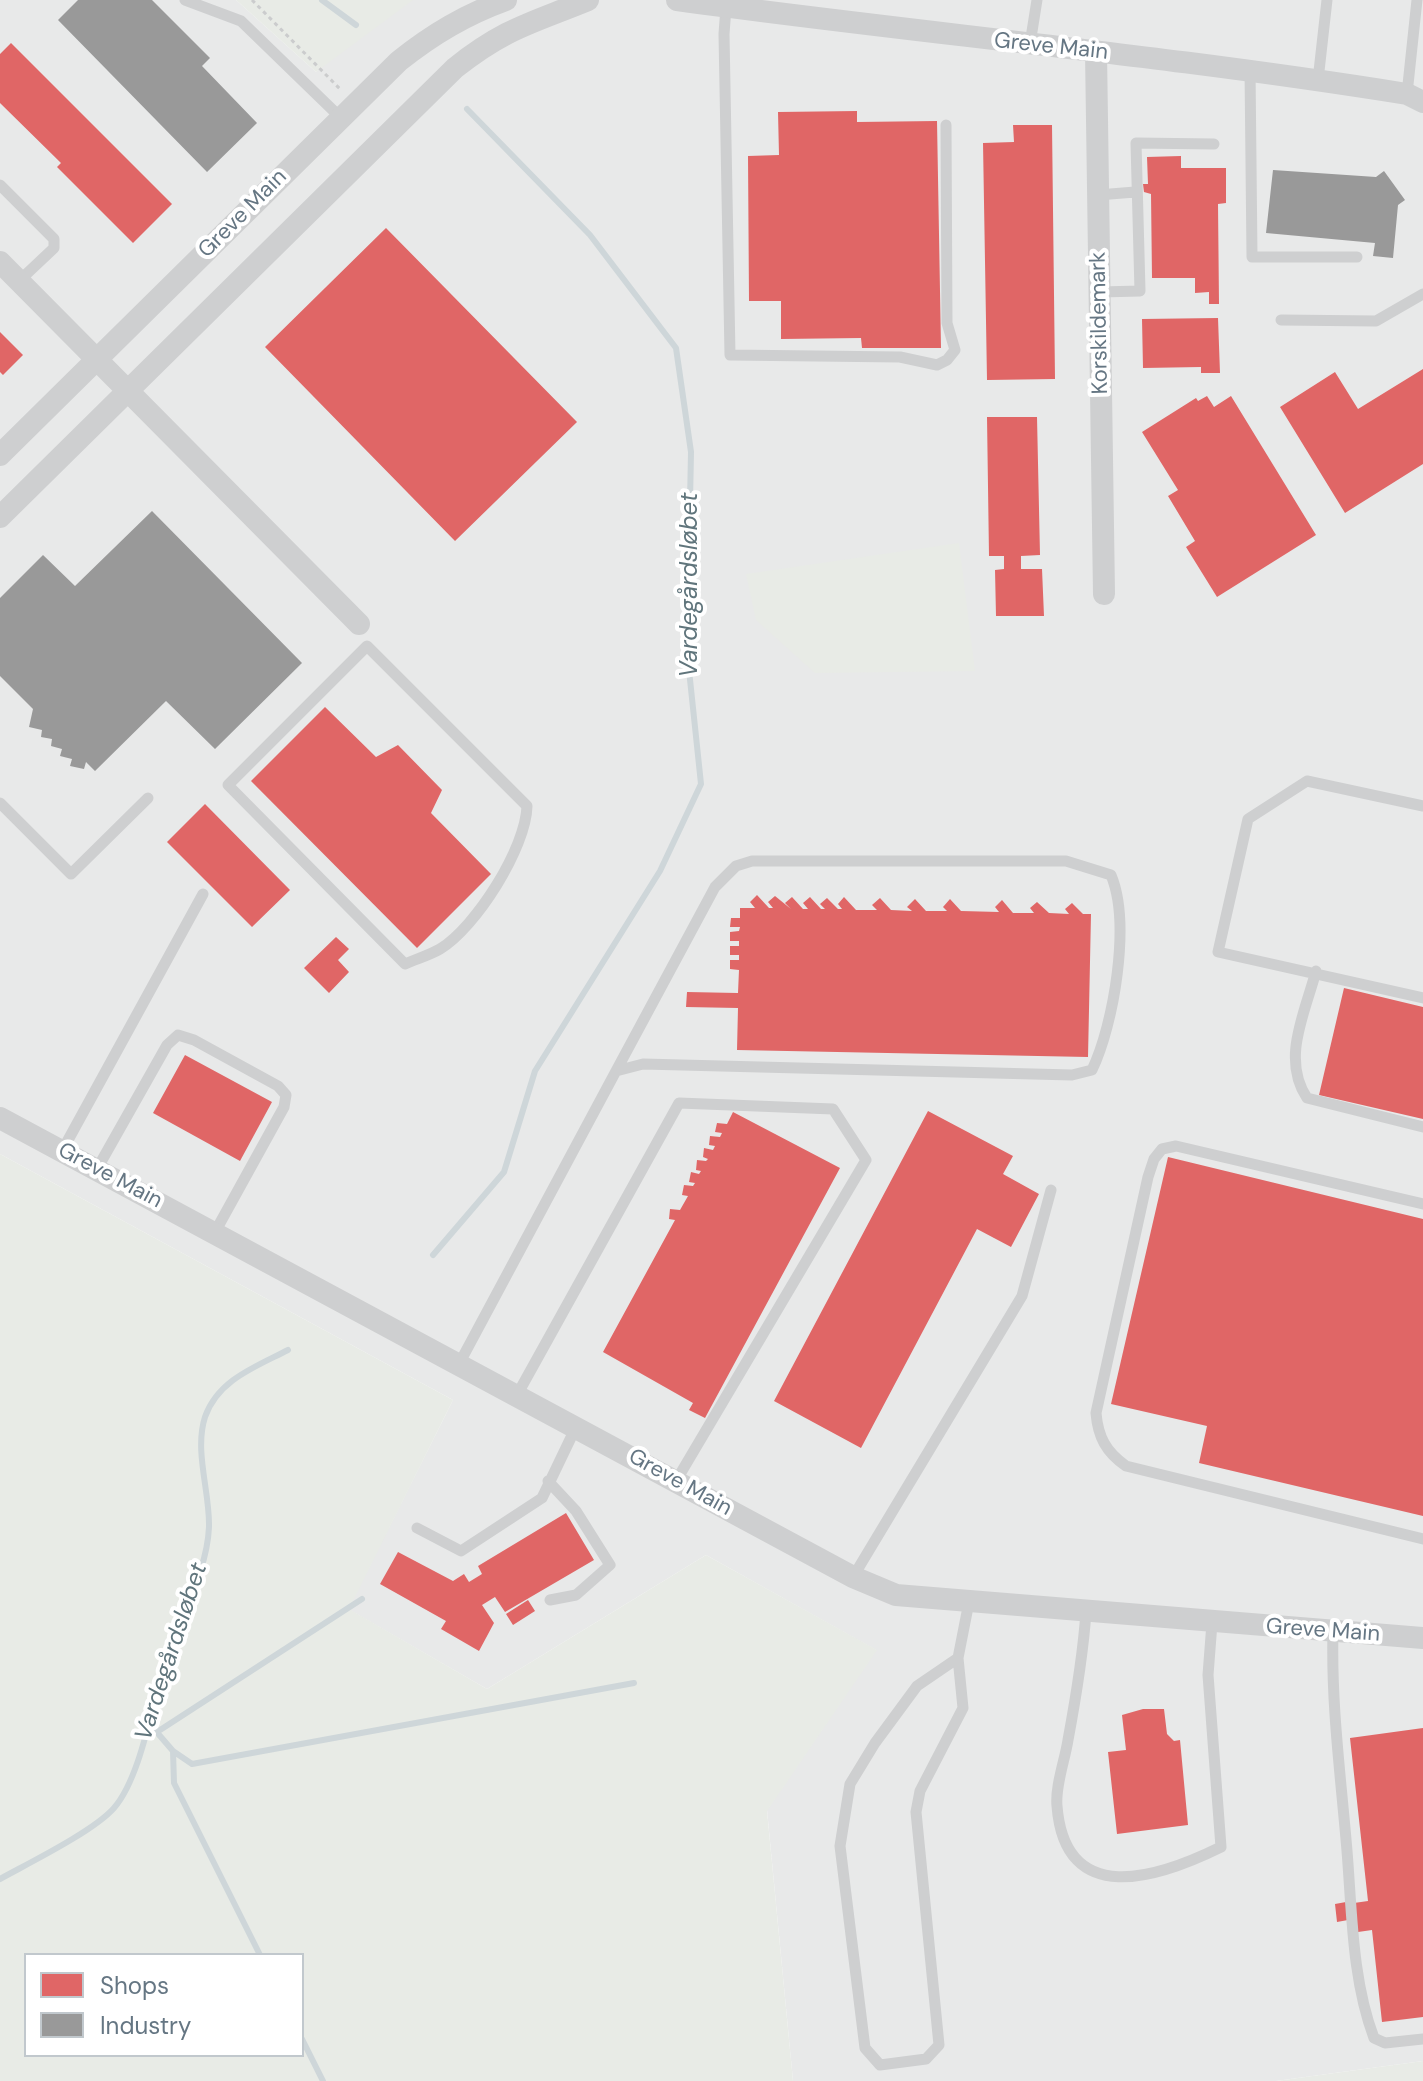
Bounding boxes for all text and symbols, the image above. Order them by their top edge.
street label: Greve Main [993,28,1109,66]
street label: Greve Main [193,164,293,264]
street label: Korskildemark [1086,251,1114,395]
water label: Vardegårdsløbet [677,492,705,678]
street label: Greve Main [53,1138,167,1214]
street label: Greve Main [624,1444,736,1522]
water label: Vardegårdsløbet [130,1560,214,1744]
street label: Greve Main [1265,1614,1381,1648]
legend [24,1953,304,2057]
text: Shops [100,1970,169,2001]
text: Industry [100,2010,191,2041]

